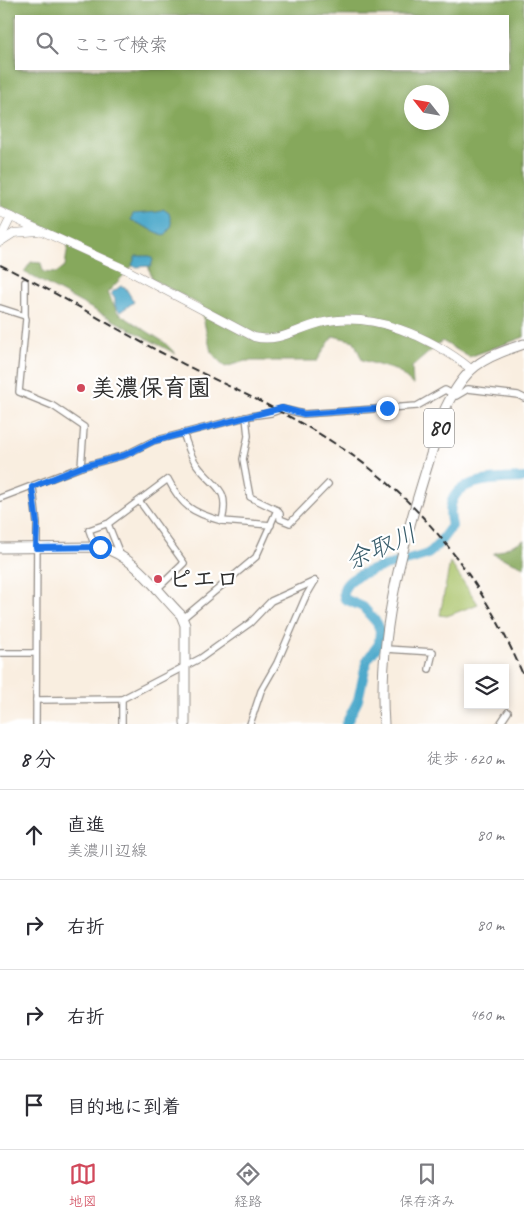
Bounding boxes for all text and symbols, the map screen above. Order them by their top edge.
search box [15,15,509,70]
icon: search [33,29,61,57]
text: ここで検索 [73,33,168,57]
north arrow [404,85,449,130]
place label: 美濃保育園 [91,373,211,403]
marker: 美濃保育園 [75,382,87,394]
route end [376,397,399,420]
road number: 80 [424,408,454,448]
water label: 余取川 [340,517,422,577]
route start [89,536,112,559]
place label: ピエロ [168,564,240,594]
marker: ピエロ [152,573,164,585]
map controls [464,664,509,709]
button: layers [464,664,509,709]
text: 8 分 [20,746,56,772]
text: 徒歩 · 620 m [427,749,504,769]
text: 直進 [67,813,105,837]
icon: ahead [20,821,48,849]
text: 80 m [477,825,504,845]
text: 美濃川辺線 [67,841,147,861]
icon: right [20,911,48,939]
text: 右折 [67,915,105,939]
text: 80 m [477,915,504,935]
icon: right [20,1001,48,1029]
text: 右折 [67,1005,105,1029]
text: 460 m [470,1005,504,1025]
icon: arrive [20,1091,48,1119]
text: 目的地に到着 [67,1095,181,1119]
tab: 地図 [69,1160,97,1210]
tab: 経路 [234,1160,262,1210]
tab: 保存済み [399,1160,455,1210]

